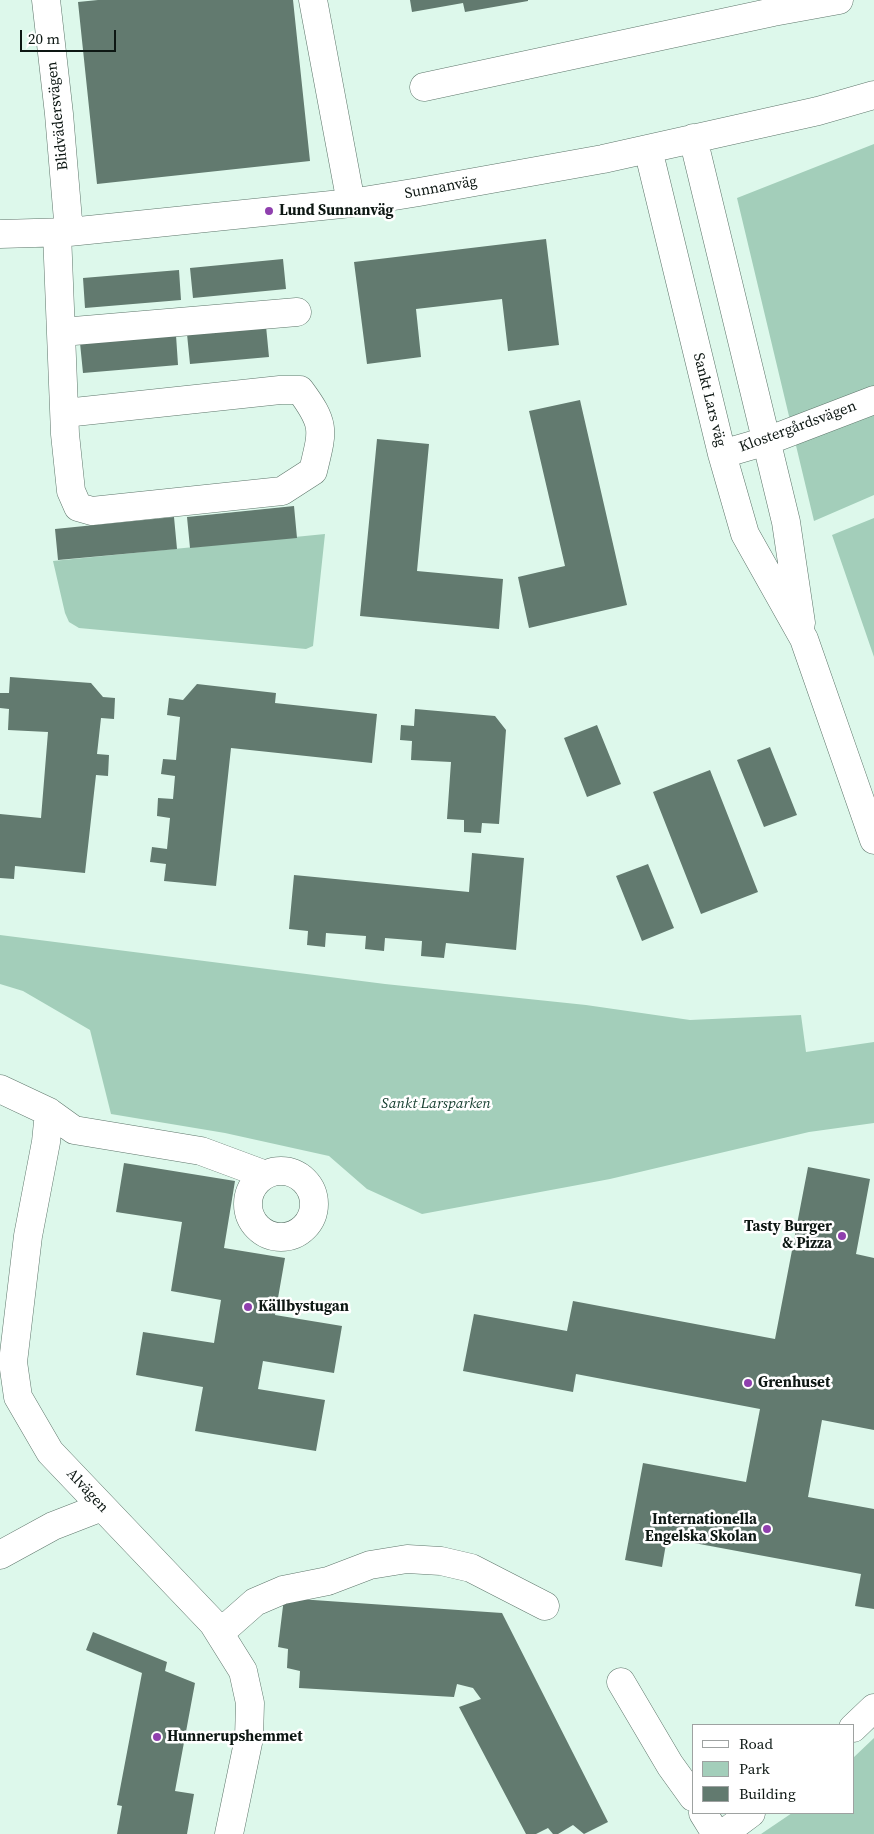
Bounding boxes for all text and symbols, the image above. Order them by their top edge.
scale bar [22,20,119,52]
text: 20 m [28,28,60,49]
street label: Blidvädersvägen [43,61,73,171]
street label: Sunnanväg [403,173,479,203]
place label: Lund Sunnanväg [279,202,394,220]
marker: Lund Sunnanväg [263,205,275,217]
street label: Sankt Lars väg [689,351,729,449]
street label: Klostergårdsvägen [737,397,859,457]
park label: Sankt Larsparken [381,1095,491,1113]
place label: Tasty Burger & Pizza [744,1218,832,1253]
marker: Tasty Burger & Pizza [836,1230,848,1242]
place label: Källbystugan [258,1298,349,1316]
marker: Källbystugan [242,1301,254,1313]
place label: Grenhuset [758,1374,830,1392]
marker: Grenhuset [742,1377,754,1389]
street label: Alvägen [62,1465,112,1517]
place label: Internationella Engelska Skolan [645,1511,757,1546]
marker: Internationella Engelska Skolan [761,1523,773,1535]
legend [692,1724,854,1814]
place label: Hunnerupshemmet [167,1728,303,1746]
marker: Hunnerupshemmet [151,1731,163,1743]
text: Road [739,1733,773,1754]
text: Park [739,1758,770,1779]
text: Building [739,1783,796,1804]

